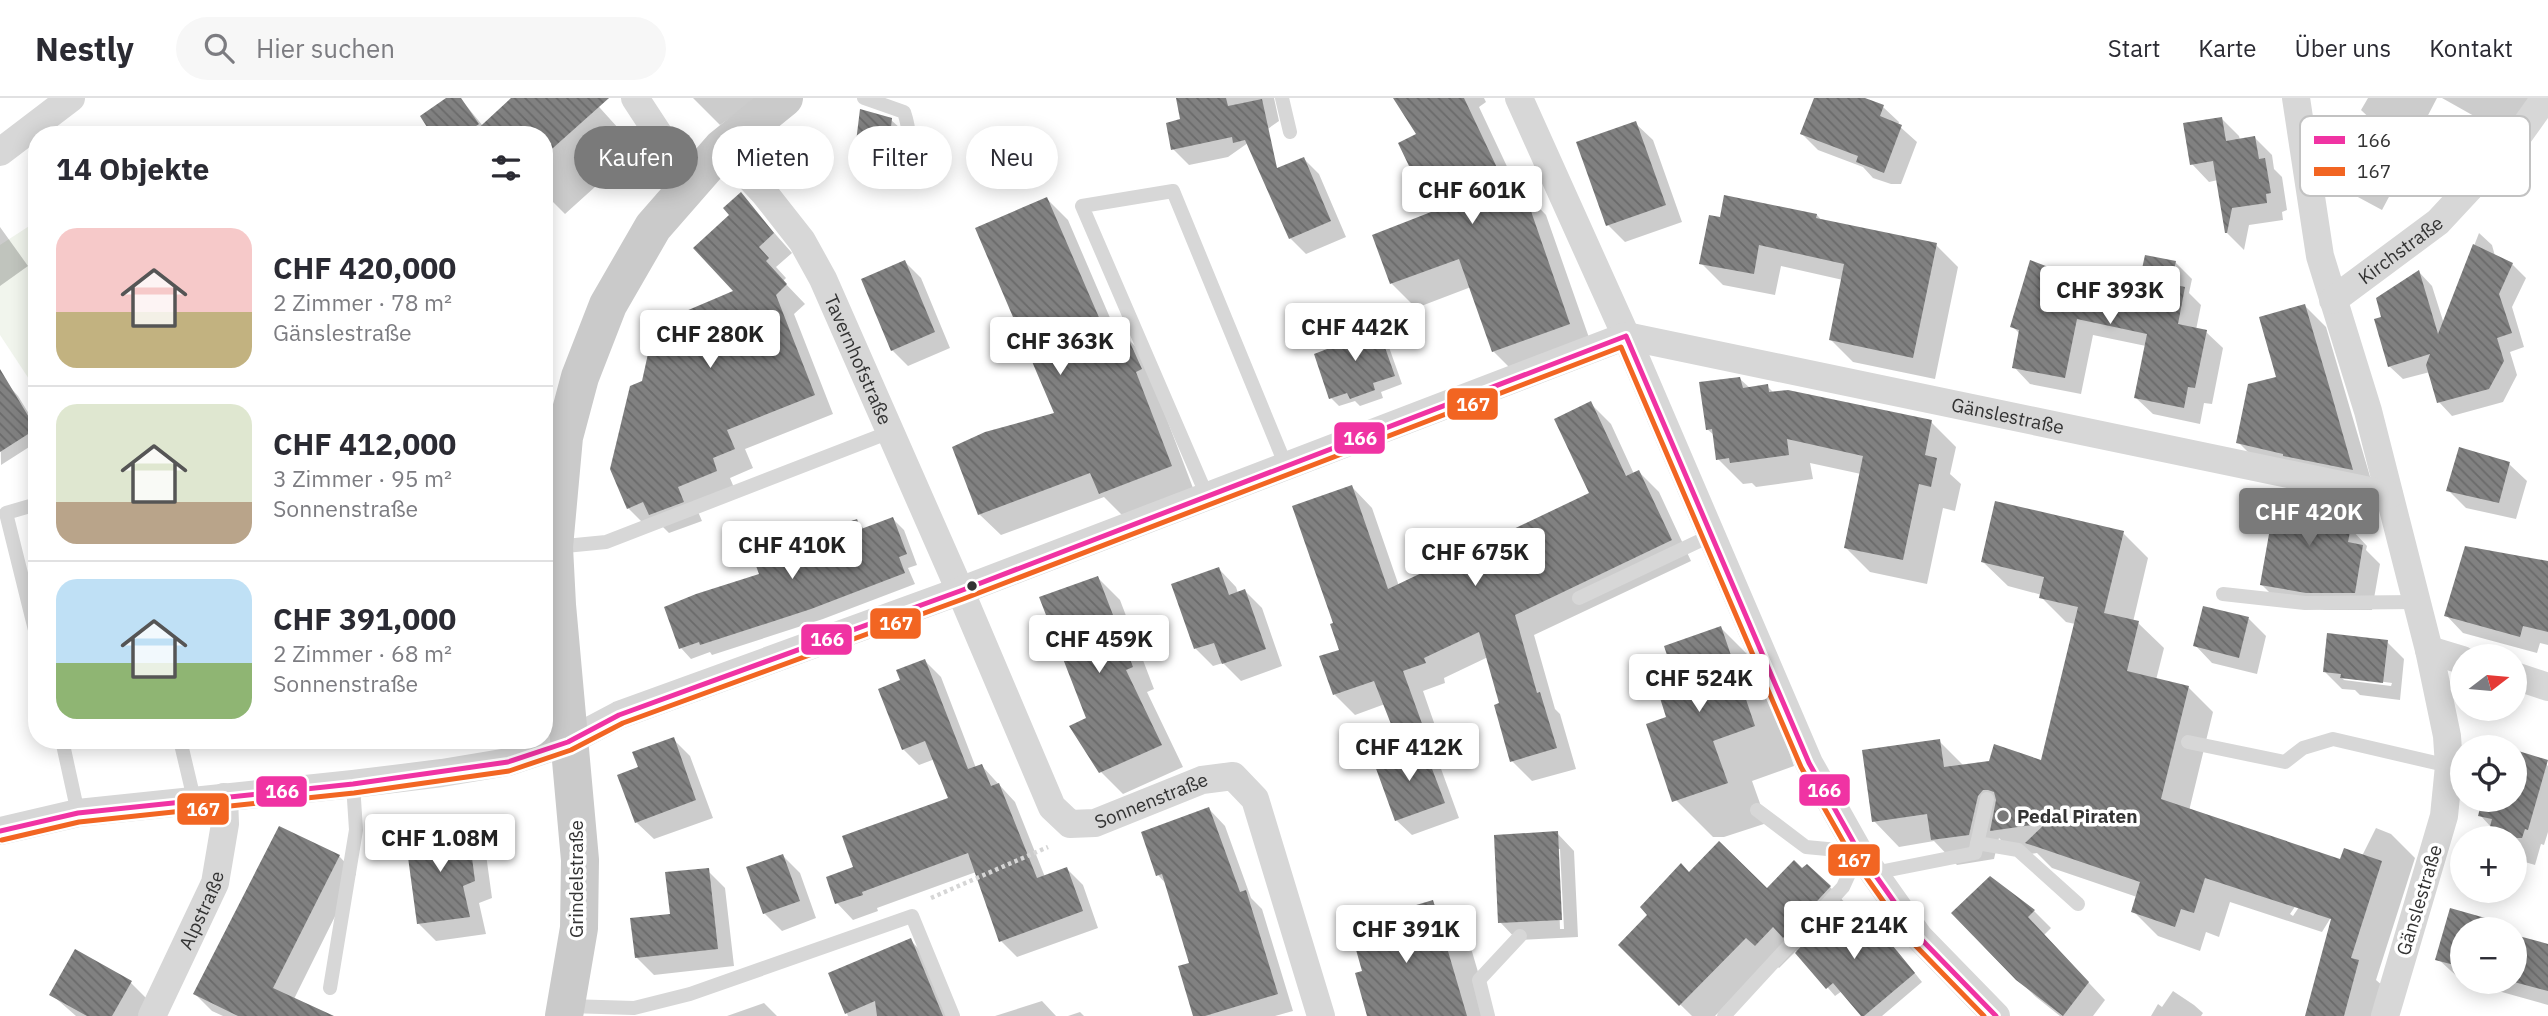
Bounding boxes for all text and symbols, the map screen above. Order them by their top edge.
search box [176,17,666,80]
text: Nestly [35,27,134,70]
icon: search [200,29,238,67]
text: Hier suchen [256,31,395,65]
text: Start [2108,32,2160,64]
text: Karte [2198,32,2256,64]
text: Über uns [2294,32,2391,64]
text: Kontakt [2429,32,2513,64]
legend [2300,116,2530,196]
chip: Kaufen [574,126,698,189]
chip: Mieten [712,126,834,189]
chip: Filter [848,126,952,189]
chip: Neu [966,126,1058,189]
text: 166 [2357,128,2391,152]
text: 14 Objekte [56,149,209,188]
icon: filters [487,149,525,187]
text: 167 [2357,159,2391,183]
pin: CHF 601K [1400,166,1544,226]
text: CHF 601K [1418,174,1526,204]
street label: Kirchstraße [2353,211,2448,289]
text: CHF 420,000 [273,248,456,287]
icon: home [112,256,196,340]
pin: CHF 393K [2038,266,2182,326]
text: CHF 393K [2056,274,2164,304]
text: 2 Zimmer · 78 m² [273,287,452,317]
street label: Tavernhofstraße [819,291,897,428]
pin: CHF 442K [1283,303,1427,363]
pin: CHF 280K [638,310,782,370]
text: CHF 442K [1301,311,1409,341]
text: Gänslestraße [273,317,412,347]
pin: CHF 363K [988,317,1132,377]
text: CHF 280K [656,318,764,348]
text: CHF 363K [1006,325,1114,355]
line badge: 167 [1446,387,1499,421]
text: 167 [1456,392,1490,416]
street label: Gänslestraße [1949,392,2066,439]
line badge: 166 [1333,421,1386,455]
text: CHF 412,000 [273,424,456,463]
text: 166 [1343,426,1377,450]
icon: home [112,432,196,516]
text: 3 Zimmer · 95 m² [273,463,452,493]
pin: CHF 420K [2237,489,2381,548]
text: Sonnenstraße [273,493,418,523]
text: CHF 420K [2255,496,2363,526]
pin: CHF 410K [720,522,864,581]
pin: CHF 675K [1403,528,1547,588]
text: CHF 410K [738,529,846,559]
text: CHF 675K [1421,536,1529,566]
unlabelled marker [965,579,979,593]
text: CHF 391,000 [273,599,456,638]
icon: home [112,607,196,691]
line badge: 167 [869,607,922,640]
text: 167 [879,611,913,635]
pin: CHF 459K [1027,616,1171,675]
line badge: 166 [800,623,853,656]
text: CHF 459K [1045,623,1153,653]
text: 166 [810,627,844,651]
text: 2 Zimmer · 68 m² [273,638,452,668]
north arrow [2450,644,2527,721]
map controls [2450,644,2527,994]
pin: CHF 524K [1627,654,1771,714]
text: CHF 524K [1645,662,1753,692]
text: Sonnenstraße [273,668,418,698]
pin: CHF 412K [1337,724,1481,783]
text: CHF 412K [1355,731,1463,761]
button: locate [2450,735,2527,812]
street label: Sonnenstraße [1091,767,1211,834]
line badge: 166 [1798,773,1851,807]
line badge: 166 [255,775,308,808]
text: 166 [1807,778,1841,802]
text: 166 [265,779,299,803]
line badge: 167 [176,792,230,826]
text: 167 [186,797,220,821]
place label: Pedal Piraten [2017,804,2138,828]
marker: Pedal Piraten [1995,808,2011,824]
pin: CHF 1.08M [360,814,520,874]
street label: Grindelstraße [564,820,588,938]
text: CHF 1.08M [381,822,499,852]
button: + [2450,826,2527,903]
street label: Gänslestraße [2391,842,2447,958]
line badge: 167 [1827,843,1881,877]
text: 167 [1837,848,1871,872]
street label: Alpstraße [173,869,229,953]
pin: CHF 214K [1782,902,1926,961]
pin: CHF 391K [1334,906,1478,965]
text: CHF 214K [1800,909,1908,939]
text: CHF 391K [1352,913,1460,943]
button: − [2450,917,2527,994]

